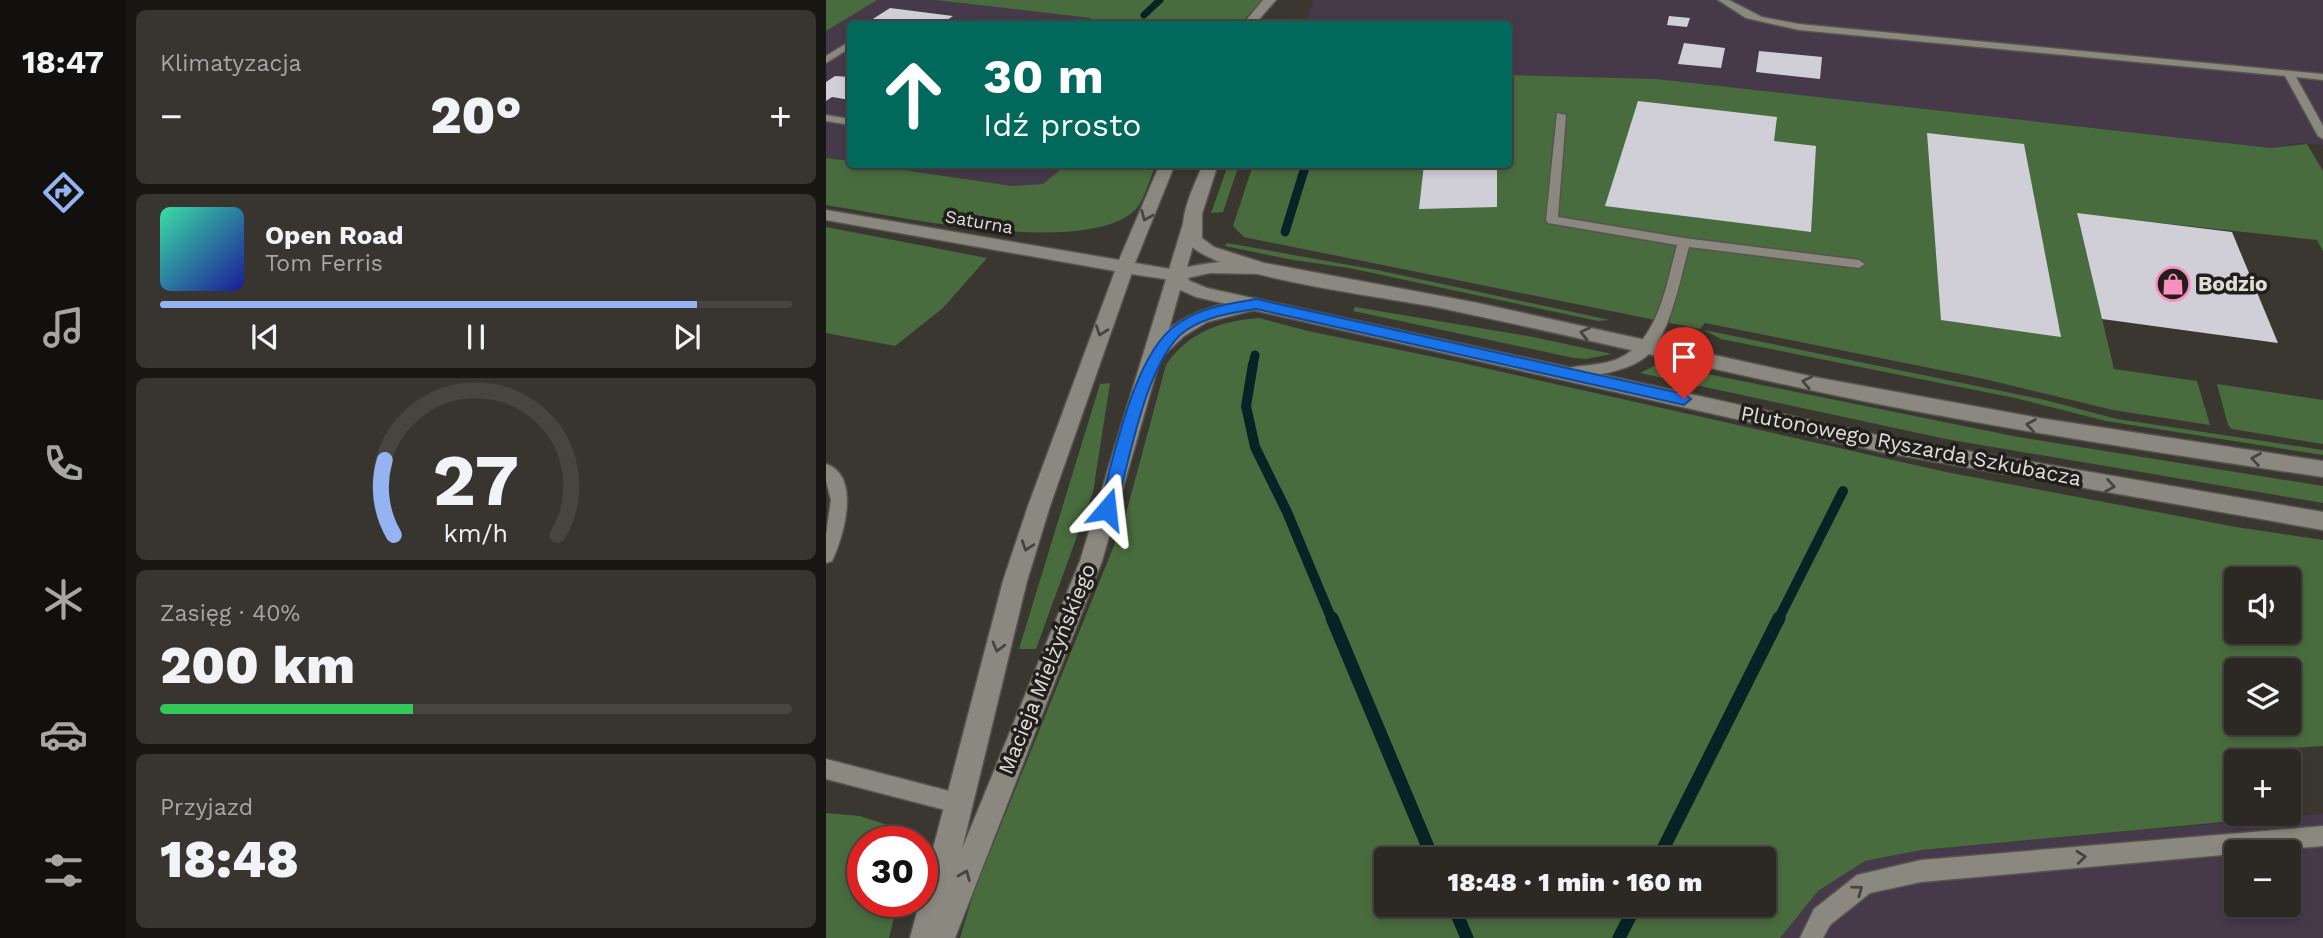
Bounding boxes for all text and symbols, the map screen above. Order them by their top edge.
text: 18:47 [22,43,104,81]
text: 30 m [983,47,1104,105]
icon: ahead [868,49,959,140]
text: Klimatyzacja [160,50,302,77]
text: 20° [430,85,522,146]
text: − [160,94,183,138]
text: + [769,94,792,138]
text: Idź prosto [983,106,1142,144]
icon: directions [39,168,88,217]
street label: Saturna [944,205,1015,238]
one-way arrow [1140,208,1154,221]
text: Open Road [265,220,403,250]
text: Tom Ferris [265,250,383,277]
shop icon: Bodzio [2154,265,2192,303]
place label: Bodzio [2198,271,2268,296]
icon: music [39,303,88,352]
icon: previous [246,318,284,356]
icon: pause [457,318,495,356]
icon: next [668,318,706,356]
one-way arrow [1095,324,1109,336]
one-way arrow [1579,327,1591,341]
pin [1654,327,1714,399]
icon: arrive [1665,338,1703,376]
one-way arrow [1801,376,1813,390]
street label: Plutonowego Ryszarda Szkubacza [1739,400,2084,491]
one-way arrow [2025,418,2037,433]
text: 27 [433,437,519,523]
icon: phone [39,439,88,488]
one-way arrow [2250,452,2261,467]
position arrow [1070,472,1144,546]
one-way arrow [2104,478,2116,493]
text: km/h [444,519,508,548]
one-way arrow [1020,540,1035,552]
street label: Macieja Mielżyńskiego [993,560,1100,778]
map controls [2224,567,2301,917]
button: sound [2224,567,2301,644]
icon: climate [39,575,88,624]
text: Zasięg · 40% [160,600,300,627]
text: 200 km [160,635,355,696]
one-way arrow [992,641,1006,653]
button: layers [2224,658,2301,735]
icon: car [39,710,88,759]
button: + [2224,749,2301,826]
text: Przyjazd [160,794,253,821]
speed limit sign: 30 [847,826,938,917]
text: 18:48 [160,829,299,890]
button: − [2224,840,2301,917]
icon: filters [39,846,88,895]
one-way arrow [2076,850,2087,865]
text: 18:48 · 1 min · 160 m [1448,867,1702,897]
one-way arrow [957,869,971,881]
one-way arrow [1850,886,1862,898]

